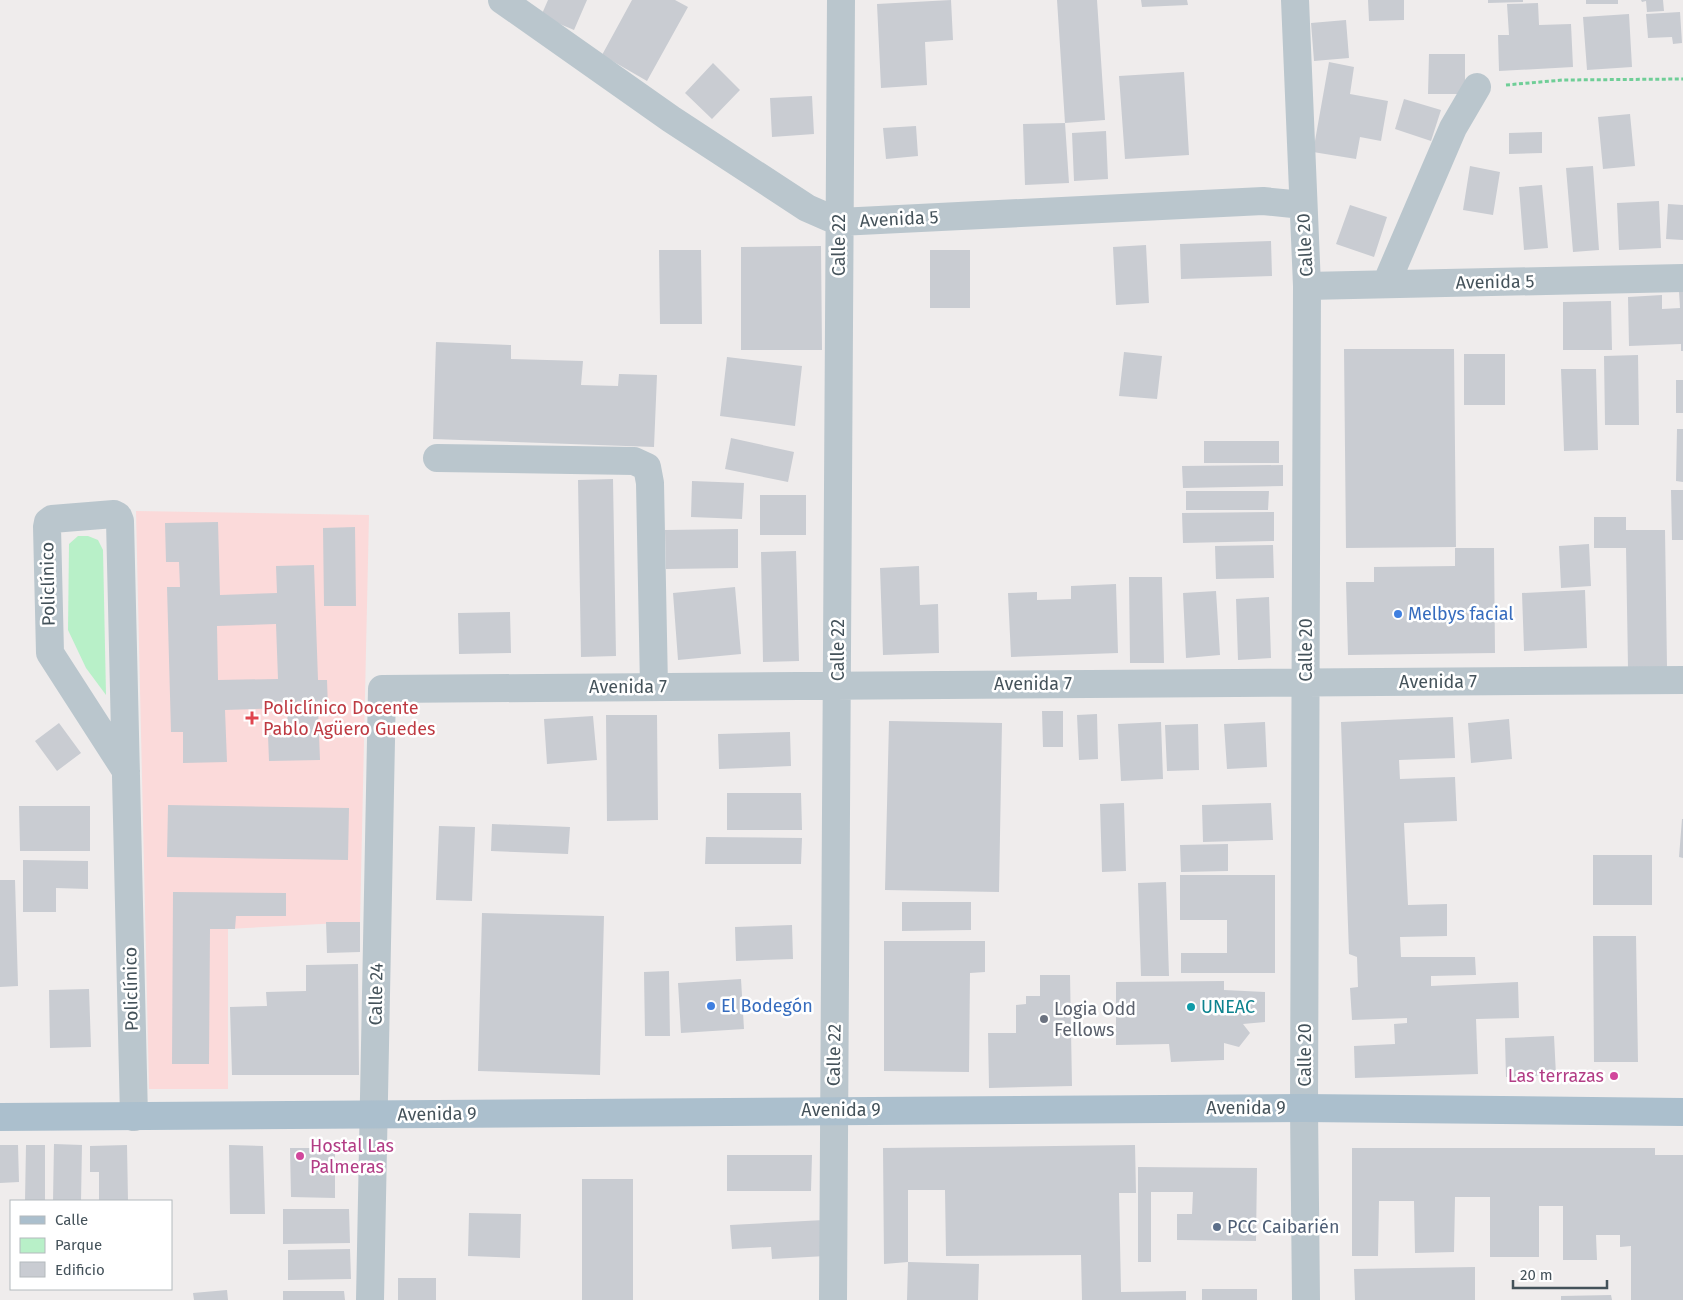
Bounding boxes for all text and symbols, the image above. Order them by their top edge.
street label: Avenida 5 [859,206,939,232]
street label: Calle 20 [1292,213,1318,277]
street label: Calle 22 [828,214,850,276]
street label: Avenida 5 [1455,270,1535,294]
street label: Policlínico [36,542,60,626]
place label: Melbys facial [1408,603,1514,625]
marker: Melbys facial [1392,608,1404,620]
street label: Calle 20 [1295,618,1317,682]
street label: Calle 22 [827,619,849,681]
street label: Avenida 7 [1399,671,1477,693]
street label: Avenida 7 [994,673,1072,695]
street label: Avenida 7 [589,676,667,698]
place label: Policlínico Docente Pablo Agüero Guedes [263,697,436,740]
marker: Policlínico Docente Pablo Agüero Guedes [245,711,259,725]
street label: Policlínico [119,947,143,1031]
street label: Calle 24 [364,962,388,1025]
place label: El Bodegón [721,995,813,1017]
place label: UNEAC [1201,996,1255,1018]
place label: Logia Odd Fellows [1054,998,1136,1041]
marker: El Bodegón [705,1000,717,1012]
marker: UNEAC [1185,1001,1197,1013]
marker: Logia Odd Fellows [1038,1013,1050,1025]
street label: Calle 20 [1294,1023,1316,1087]
street label: Calle 22 [822,1024,846,1086]
place label: Las terrazas [1508,1065,1604,1087]
marker: Las terrazas [1608,1070,1620,1082]
street label: Avenida 9 [1206,1097,1286,1119]
street label: Avenida 9 [801,1099,881,1121]
street label: Avenida 9 [397,1102,477,1126]
place label: Hostal Las Palmeras [310,1135,394,1178]
marker: Hostal Las Palmeras [294,1150,306,1162]
legend [10,1200,172,1290]
text: Calle [55,1211,88,1229]
place label: PCC Caibarién [1227,1216,1339,1238]
marker: PCC Caibarién [1211,1221,1223,1233]
text: Parque [55,1236,102,1254]
scale bar [1513,1258,1607,1290]
text: Edificio [55,1261,105,1279]
text: 20 m [1520,1266,1553,1284]

